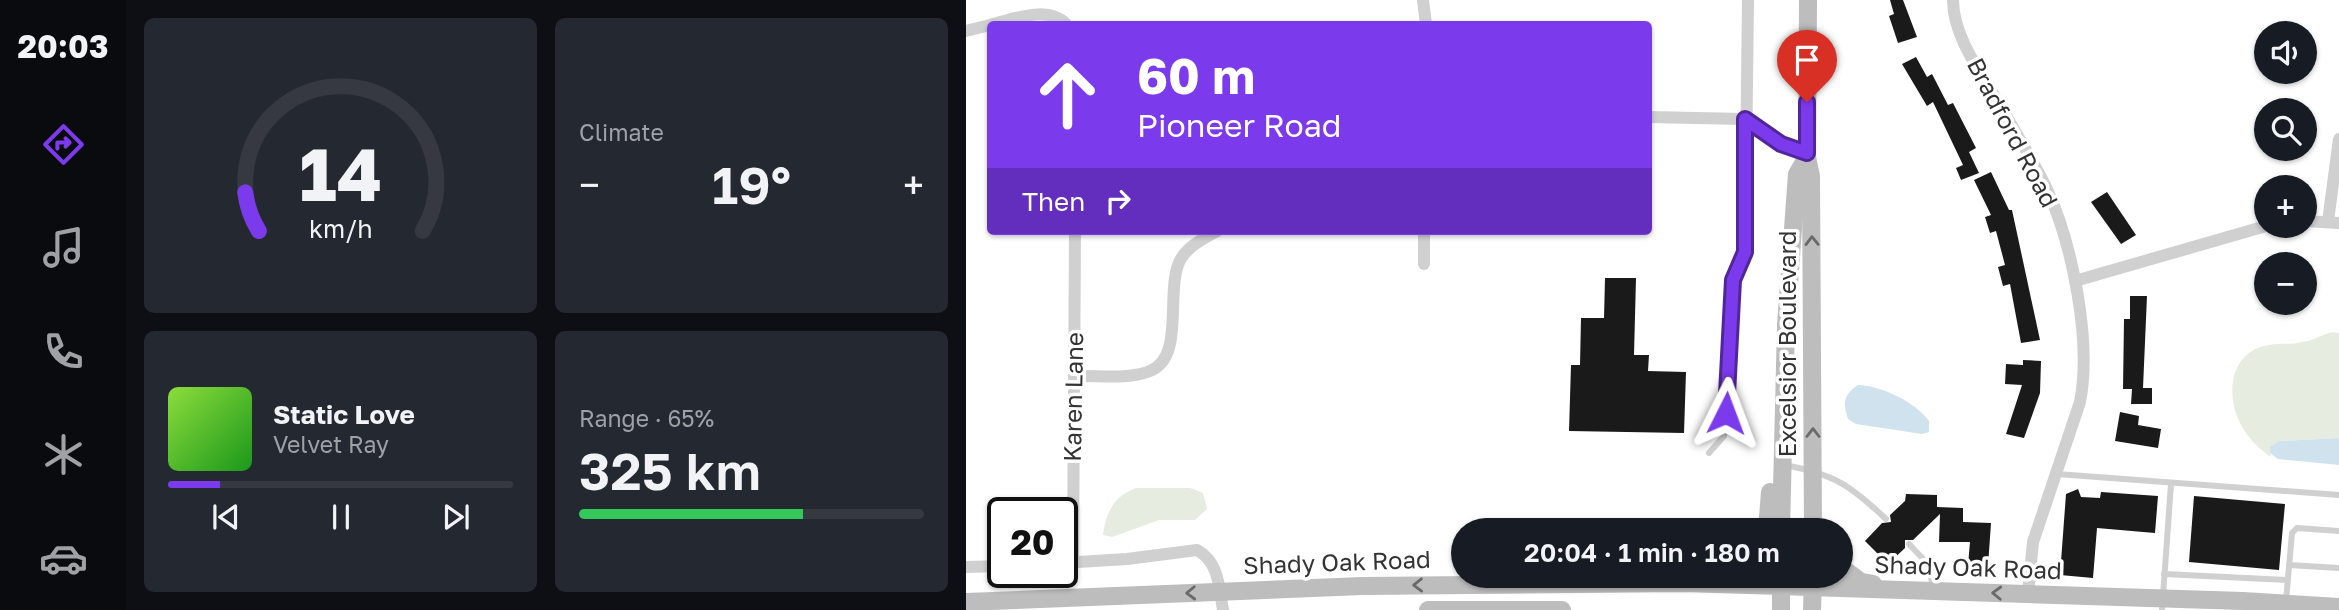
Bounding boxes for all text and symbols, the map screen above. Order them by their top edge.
map controls [2254,21,2317,315]
button: sound [2254,21,2317,84]
text: 20:03 [18,27,108,65]
pin [1777,30,1837,102]
icon: arrive [1788,41,1826,79]
text: 60 m [1137,46,1255,105]
icon: ahead [1022,49,1113,140]
street label: Bradford Road [1962,53,2065,212]
button: search [2254,98,2317,161]
text: Pioneer Road [1137,106,1341,144]
text: Climate [579,118,664,146]
icon: directions [39,120,88,169]
text: 14 [299,131,382,218]
text: 19° [712,153,791,215]
text: − [579,162,600,207]
text: + [903,162,924,207]
button: + [2254,175,2317,238]
icon: right [1099,182,1137,220]
text: Then [1022,186,1085,217]
text: km/h [309,213,372,244]
icon: music [39,223,88,272]
street label: Excelsior Boulevard [1772,231,1801,458]
one-way arrow [1805,236,1820,247]
button: − [2254,252,2317,315]
icon: phone [39,327,88,376]
street label: Karen Lane [1057,332,1088,462]
position arrow [1689,376,1763,450]
text: Static Love [273,399,415,430]
text: Range · 65% [579,404,714,432]
one-way arrow [1805,427,1821,438]
icon: climate [39,430,88,479]
text: Velvet Ray [273,430,389,458]
text: 325 km [579,439,761,501]
speed limit sign: 20 [987,497,1078,588]
icon: previous [207,498,245,536]
icon: pause [322,498,360,536]
icon: next [437,498,475,536]
icon: car [39,534,88,583]
text: 20:04 · 1 min · 180 m [1524,537,1780,568]
street label: Shady Oak Road [1243,544,1431,579]
street label: Shady Oak Road [1874,549,2062,584]
one-way arrow [1413,577,1423,593]
one-way arrow [1185,585,1196,600]
one-way arrow [1991,585,2002,600]

